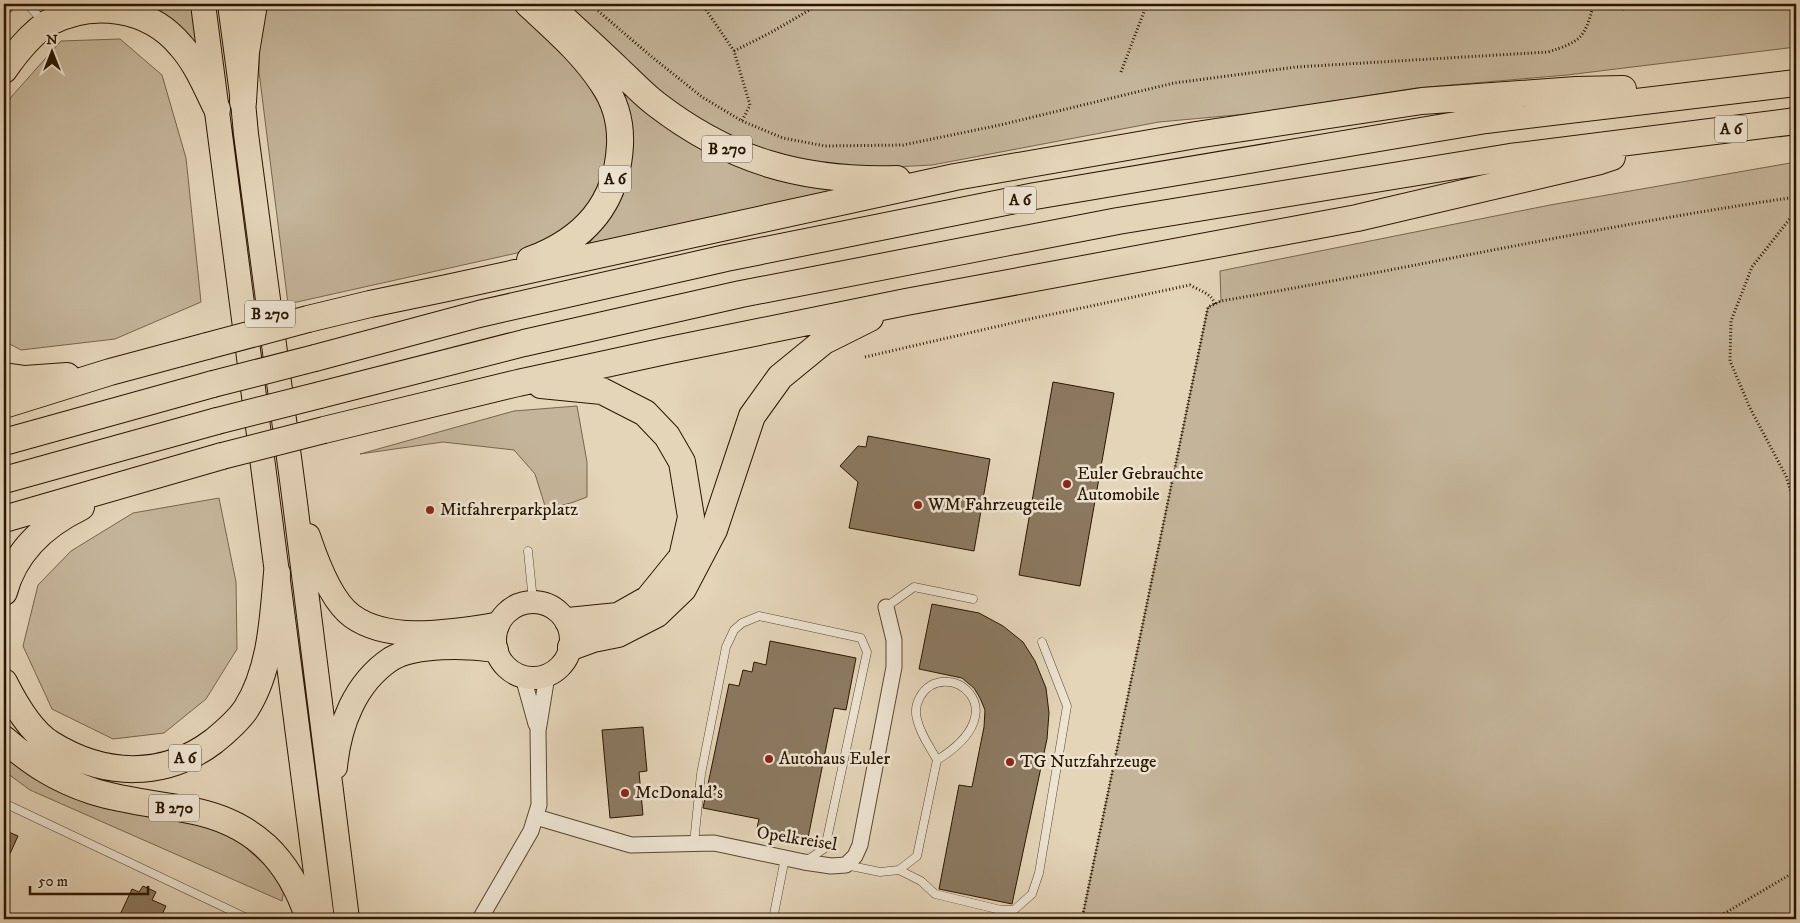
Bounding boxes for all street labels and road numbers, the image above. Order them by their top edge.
road number: A 6 [1715,116,1747,142]
road number: B 270 [702,136,752,162]
road number: A 6 [599,165,631,192]
road number: A 6 [1004,186,1036,214]
road number: B 270 [245,300,295,328]
road number: A 6 [169,744,201,771]
road number: B 270 [149,794,199,821]
street label: Opelkreisel [755,822,839,856]

